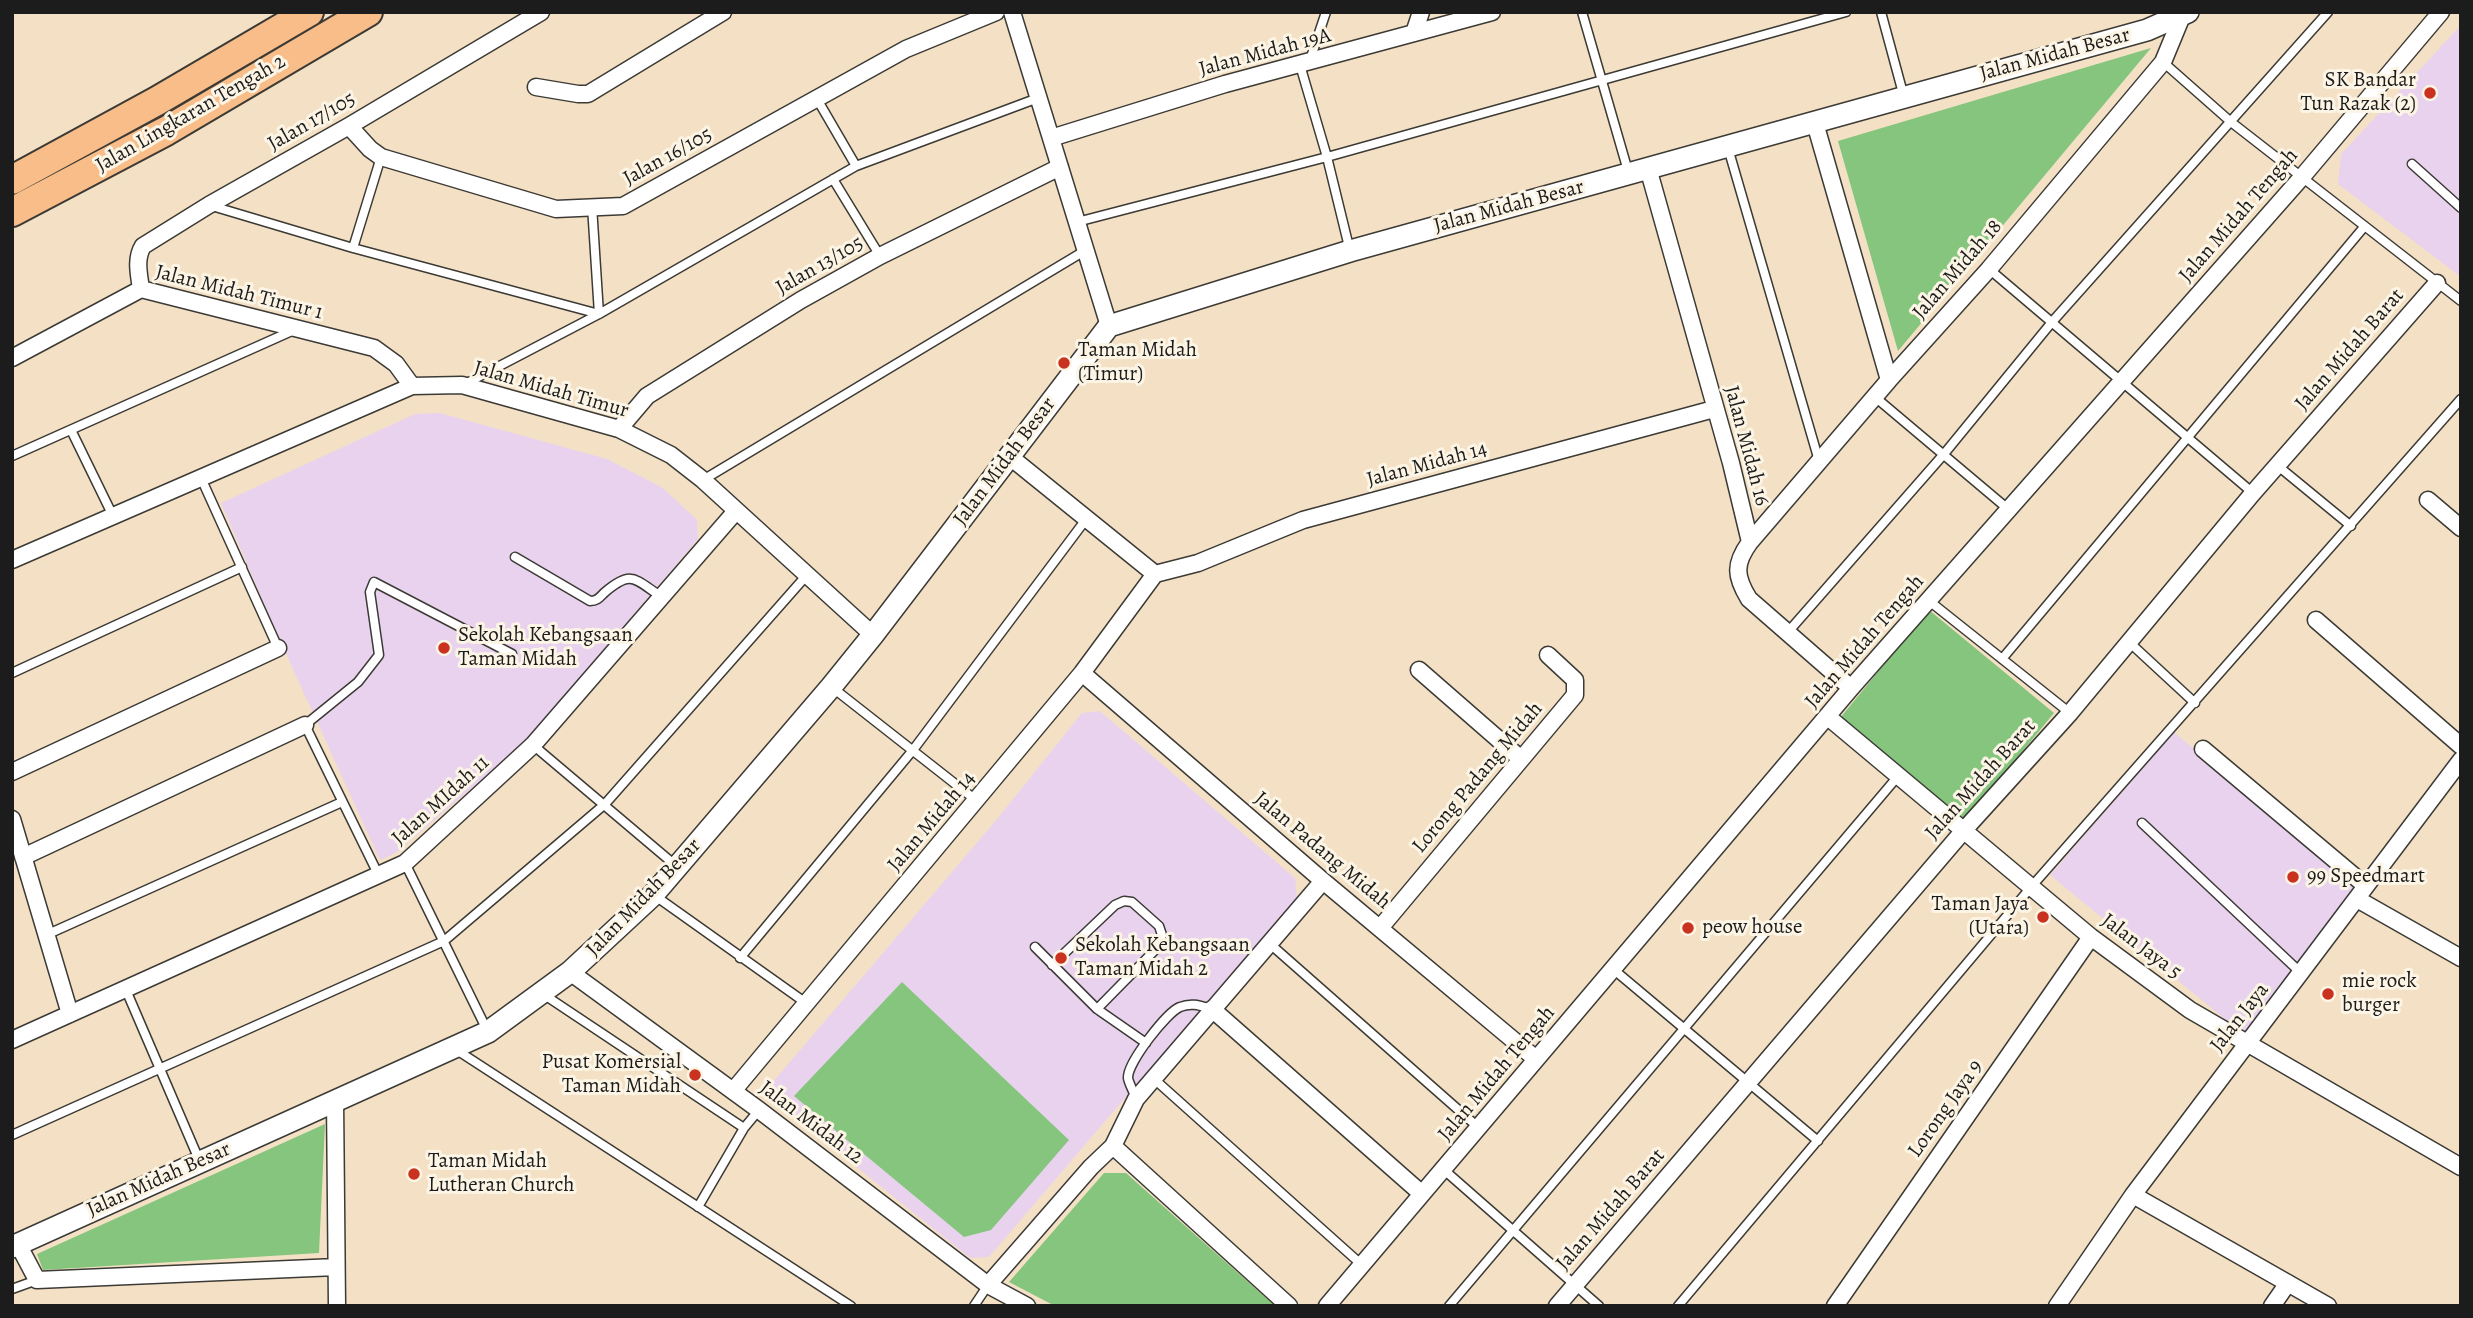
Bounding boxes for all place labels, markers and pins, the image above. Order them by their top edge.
place label: SK Bandar Tun Razak (2) [2300,68,2416,118]
marker: SK Bandar Tun Razak (2) [2422,85,2438,101]
place label: Taman Midah (Timur) [1078,338,1197,388]
marker: Taman Midah (Timur) [1056,355,1072,371]
place label: Sekolah Kebangsaan Taman Midah [458,623,633,673]
marker: Sekolah Kebangsaan Taman Midah [436,640,452,656]
place label: 99 Speedmart [2307,864,2425,890]
marker: 99 Speedmart [2285,869,2301,885]
place label: Taman Jaya (Utara) [1931,892,2029,942]
marker: Taman Jaya (Utara) [2035,909,2051,925]
place label: peow house [1702,915,1802,941]
marker: peow house [1680,920,1696,936]
place label: Sekolah Kebangsaan Taman Midah 2 [1075,933,1250,983]
marker: Sekolah Kebangsaan Taman Midah 2 [1053,950,1069,966]
place label: mie rock burger [2342,969,2417,1019]
marker: mie rock burger [2320,986,2336,1002]
place label: Pusat Komersial Taman Midah [542,1050,681,1100]
marker: Pusat Komersial Taman Midah [687,1067,703,1083]
place label: Taman Midah Lutheran Church [428,1149,575,1199]
marker: Taman Midah Lutheran Church [406,1166,422,1182]

